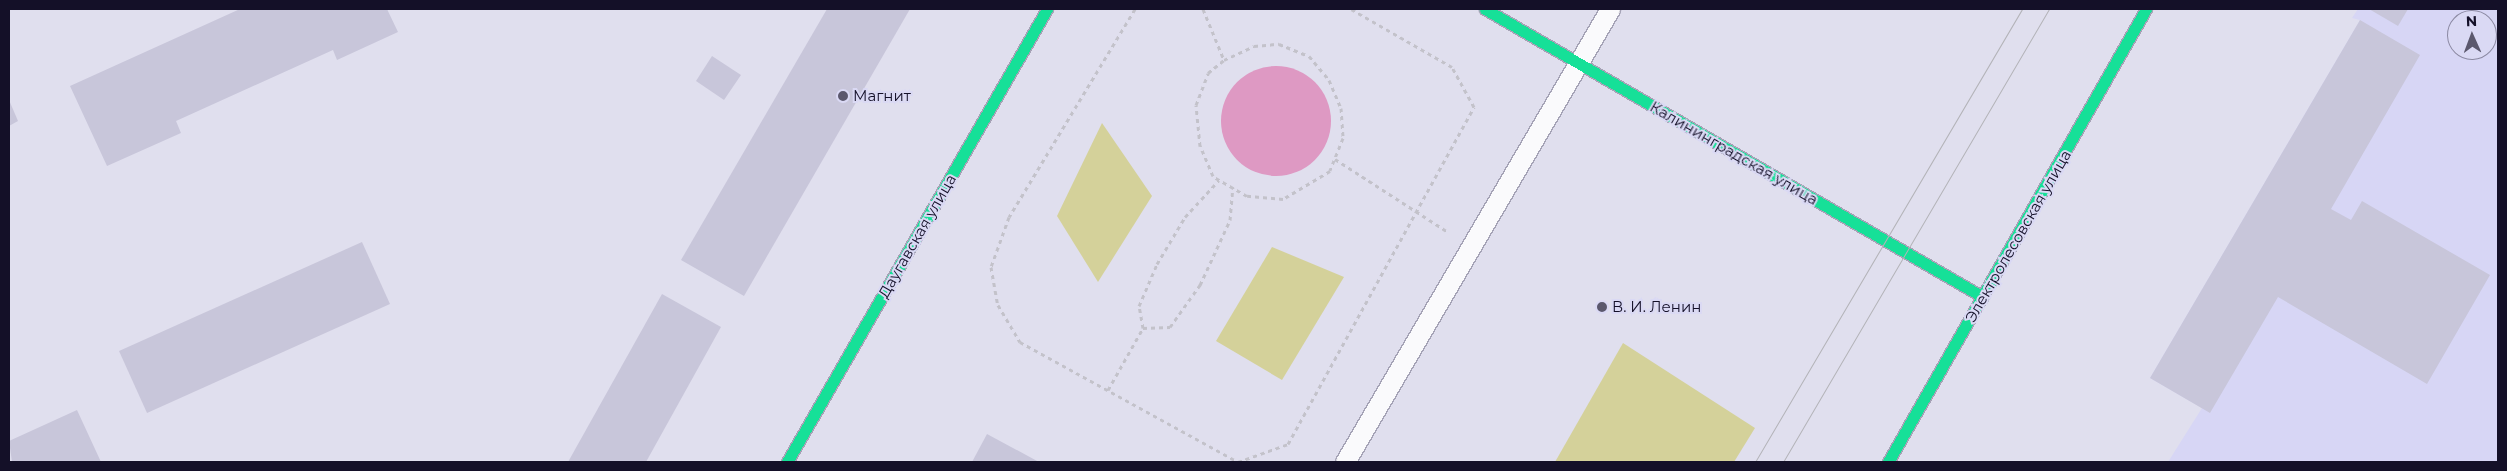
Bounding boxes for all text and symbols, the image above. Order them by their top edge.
north arrow [2447,10,2497,60]
text: N [2466,12,2477,30]
place label: Магнит [853,87,911,105]
marker: Магнит [837,90,849,102]
street label: Калининградская улица [1647,97,1821,209]
street label: Электролесовская улица [1961,147,2075,325]
street label: Даугавская улица [874,171,960,301]
place label: В. И. Ленин [1612,298,1701,316]
marker: В. И. Ленин [1596,301,1608,313]

